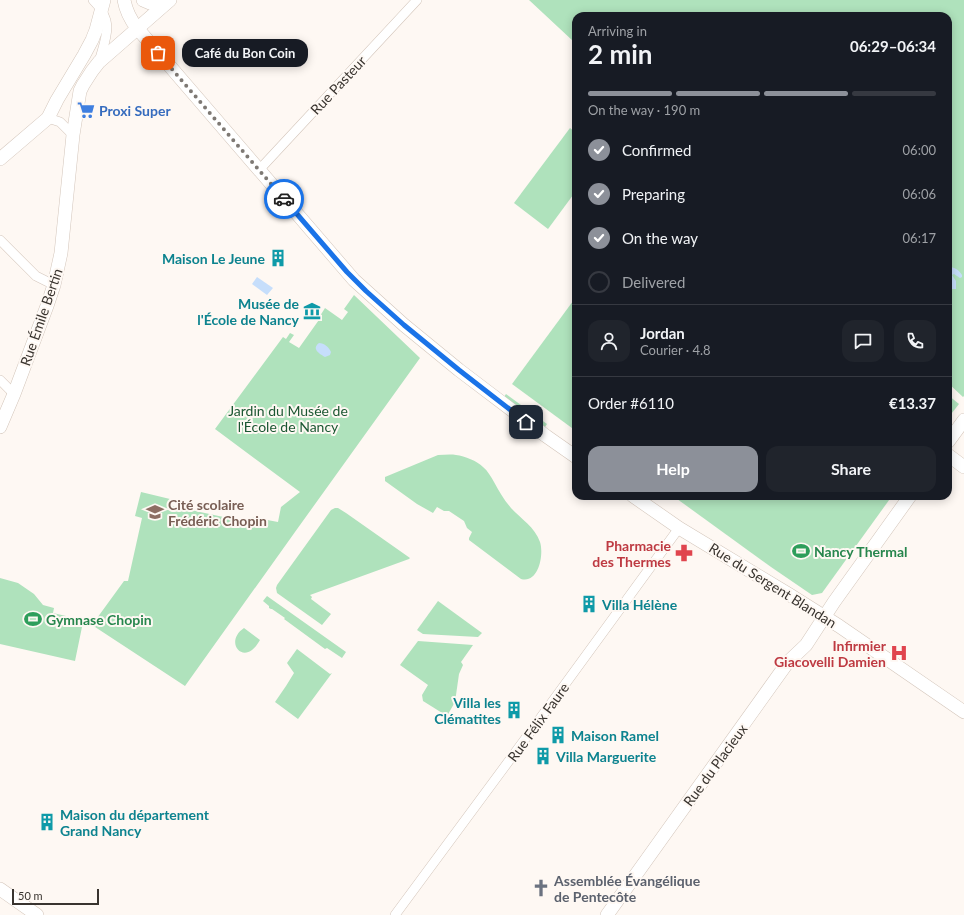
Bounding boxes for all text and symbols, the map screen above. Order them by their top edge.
text: Arriving in [588,23,647,39]
pin [141,36,175,70]
text: 06:29–06:34 [850,37,936,55]
text: 2 min [588,38,652,70]
callout: Café du Bon Coin [182,39,308,67]
icon: bag [147,42,169,64]
text: Café du Bon Coin [195,45,295,61]
street label: Rue Pasteur [307,52,369,118]
supermarket icon: Proxi Super [76,100,96,120]
place label: Proxi Super [99,102,171,119]
text: On the way · 190 m [588,102,700,118]
icon: check [588,139,610,161]
text: Confirmed [622,141,691,159]
text: 06:00 [903,142,936,158]
courier [264,179,304,219]
icon: check [588,183,610,205]
text: Preparing [622,185,685,203]
text: 06:06 [903,186,936,202]
icon: car [273,188,295,210]
icon: check [588,227,610,249]
text: On the way [622,229,698,247]
text: 06:17 [903,230,936,246]
building icon: Maison Le Jeune [268,248,288,268]
place label: Maison Le Jeune [162,250,266,267]
street label: Rue Émile Bertin [16,266,66,368]
text: Delivered [622,273,685,291]
place label: Musée de l'École de Nancy [197,295,300,328]
museum icon: Musée de l'École de Nancy [302,301,322,321]
button: person [588,320,630,362]
button: chat [842,320,884,362]
button: phone [894,320,936,362]
text: Jordan [640,324,685,342]
text: Courier · 4.8 [640,342,711,358]
text: Order #6110 [588,394,674,412]
text: €13.37 [889,394,936,412]
park label: Jardin du Musée de l'École de Nancy [228,402,348,435]
pin [509,405,543,439]
icon: home [515,411,537,433]
button: Help [588,446,758,492]
button: Share [766,446,936,492]
place label: Cité scolaire Frédéric Chopin [168,496,267,529]
school or university icon: Cité scolaire Frédéric Chopin [145,502,165,522]
place label: Pharmacie des Thermes [592,537,672,570]
street label: Rue du Sergent Blandan [706,539,840,631]
sports icon: Nancy Thermal [791,541,811,561]
pharmacy icon: Pharmacie des Thermes [674,543,694,563]
place label: Nancy Thermal [814,543,908,560]
building icon: Villa Hélène [579,594,599,614]
place label: Villa Hélène [601,596,678,613]
sports icon: Gymnase Chopin [23,609,43,629]
place label: Gymnase Chopin [46,611,152,628]
place label: Infirmier Giacovelli Damien [774,637,887,670]
hospital icon: Infirmier Giacovelli Damien [889,643,909,663]
street label: Rue Félix Faure [504,679,572,765]
place label: Villa les Clématites [434,694,501,727]
building icon: Villa les Clématites [504,700,524,720]
street label: Rue du Placieux [680,721,750,809]
building icon: Maison Ramel [548,725,568,745]
place label: Maison Ramel [571,727,659,744]
building icon: Villa Marguerite [533,746,553,766]
place label: Villa Marguerite [555,748,657,765]
place label: Maison du département Grand Nancy [60,806,210,839]
building icon: Maison du département Grand Nancy [37,812,57,832]
place label: Assemblée Évangélique de Pentecôte [553,872,701,905]
church icon: Assemblée Évangélique de Pentecôte [531,878,551,898]
scale bar [12,887,99,906]
text: 50 m [18,889,43,902]

